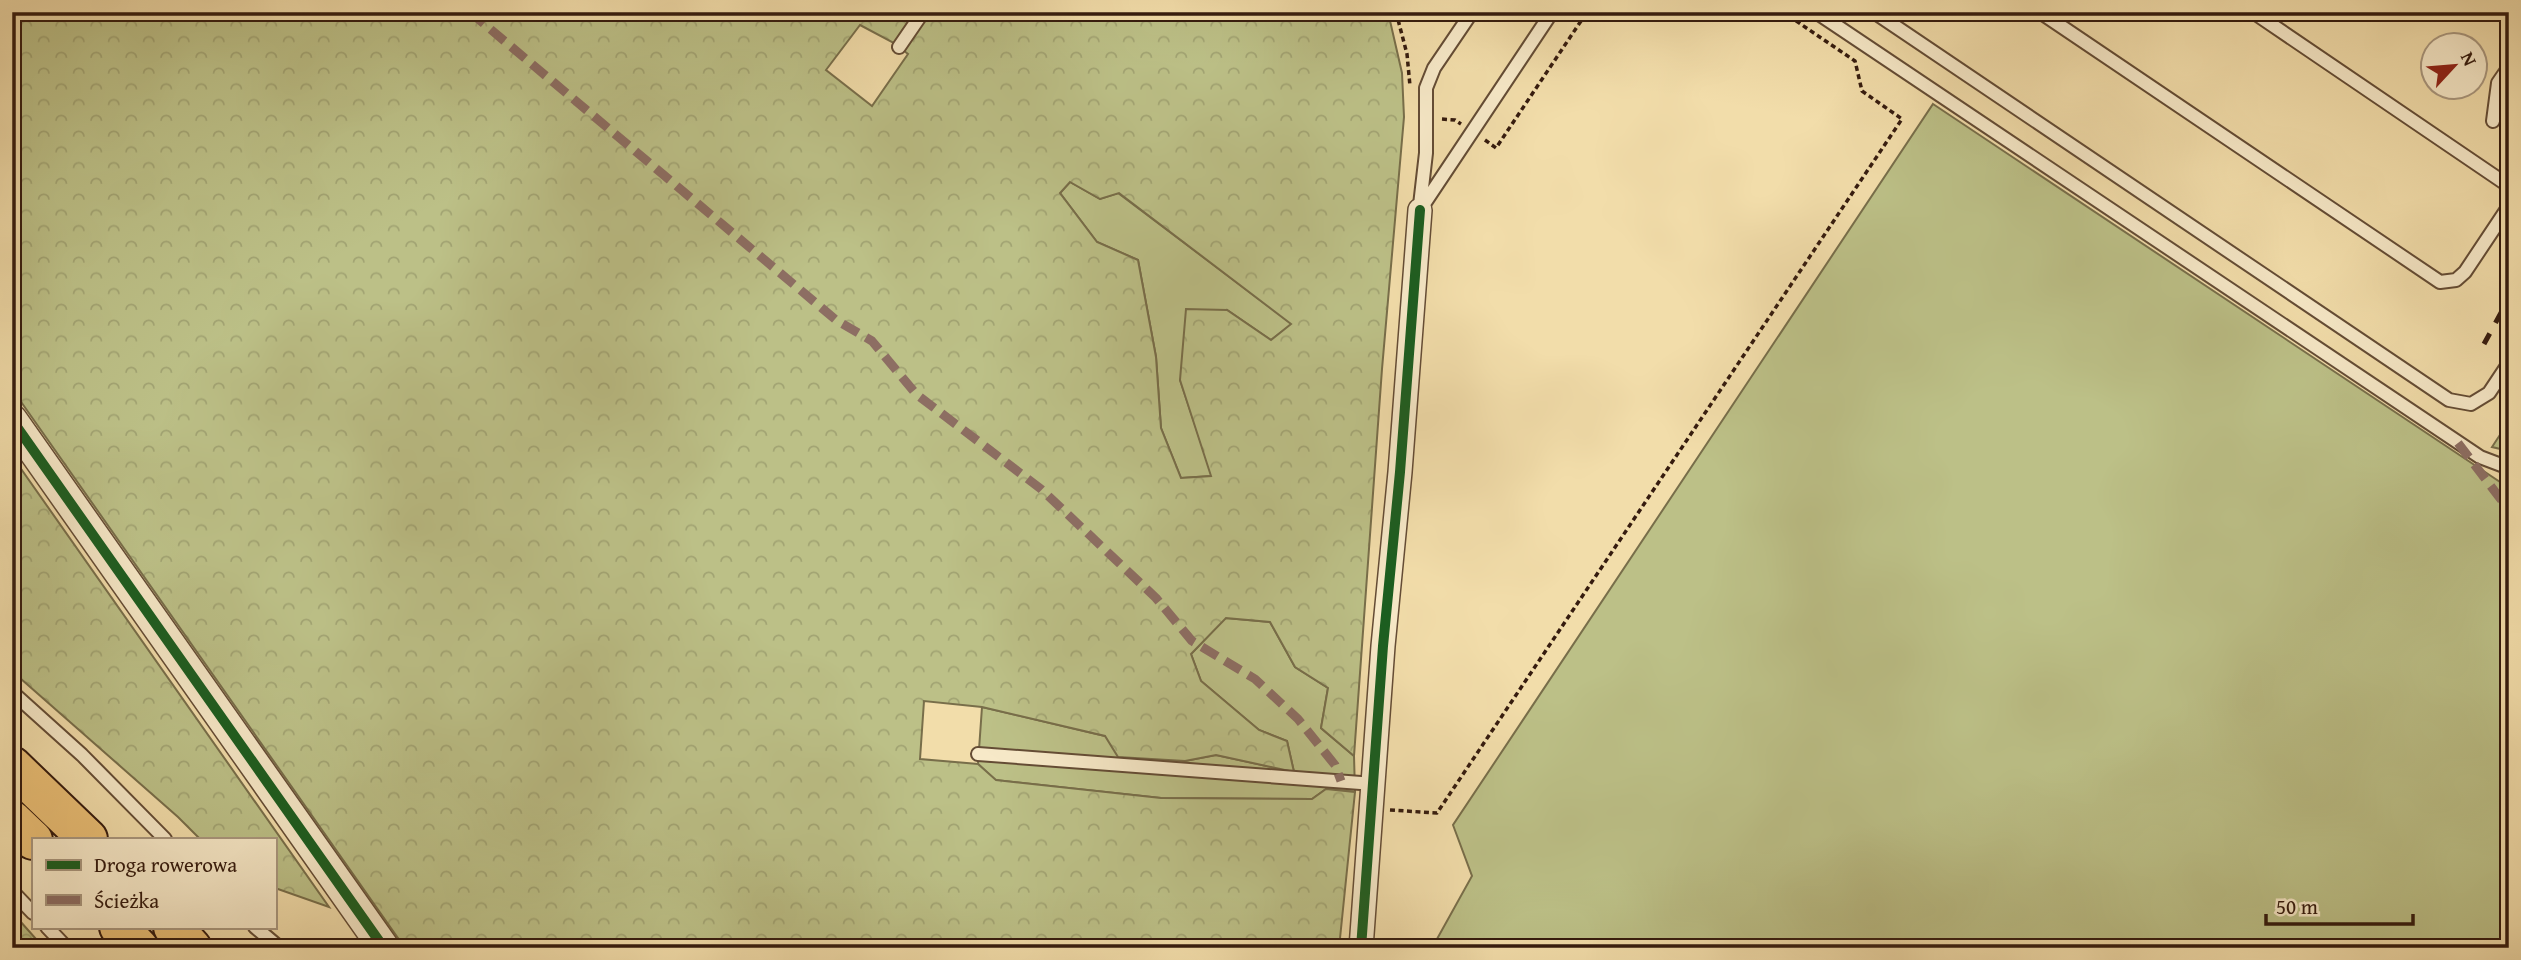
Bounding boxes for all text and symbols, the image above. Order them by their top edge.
north arrow [2420,32,2490,102]
text: N [2454,47,2485,71]
legend [32,838,276,928]
text: Droga rowerowa [94,849,237,880]
scale bar [2266,883,2412,927]
text: Ścieżka [94,885,159,916]
text: 50 m [2276,891,2318,922]

